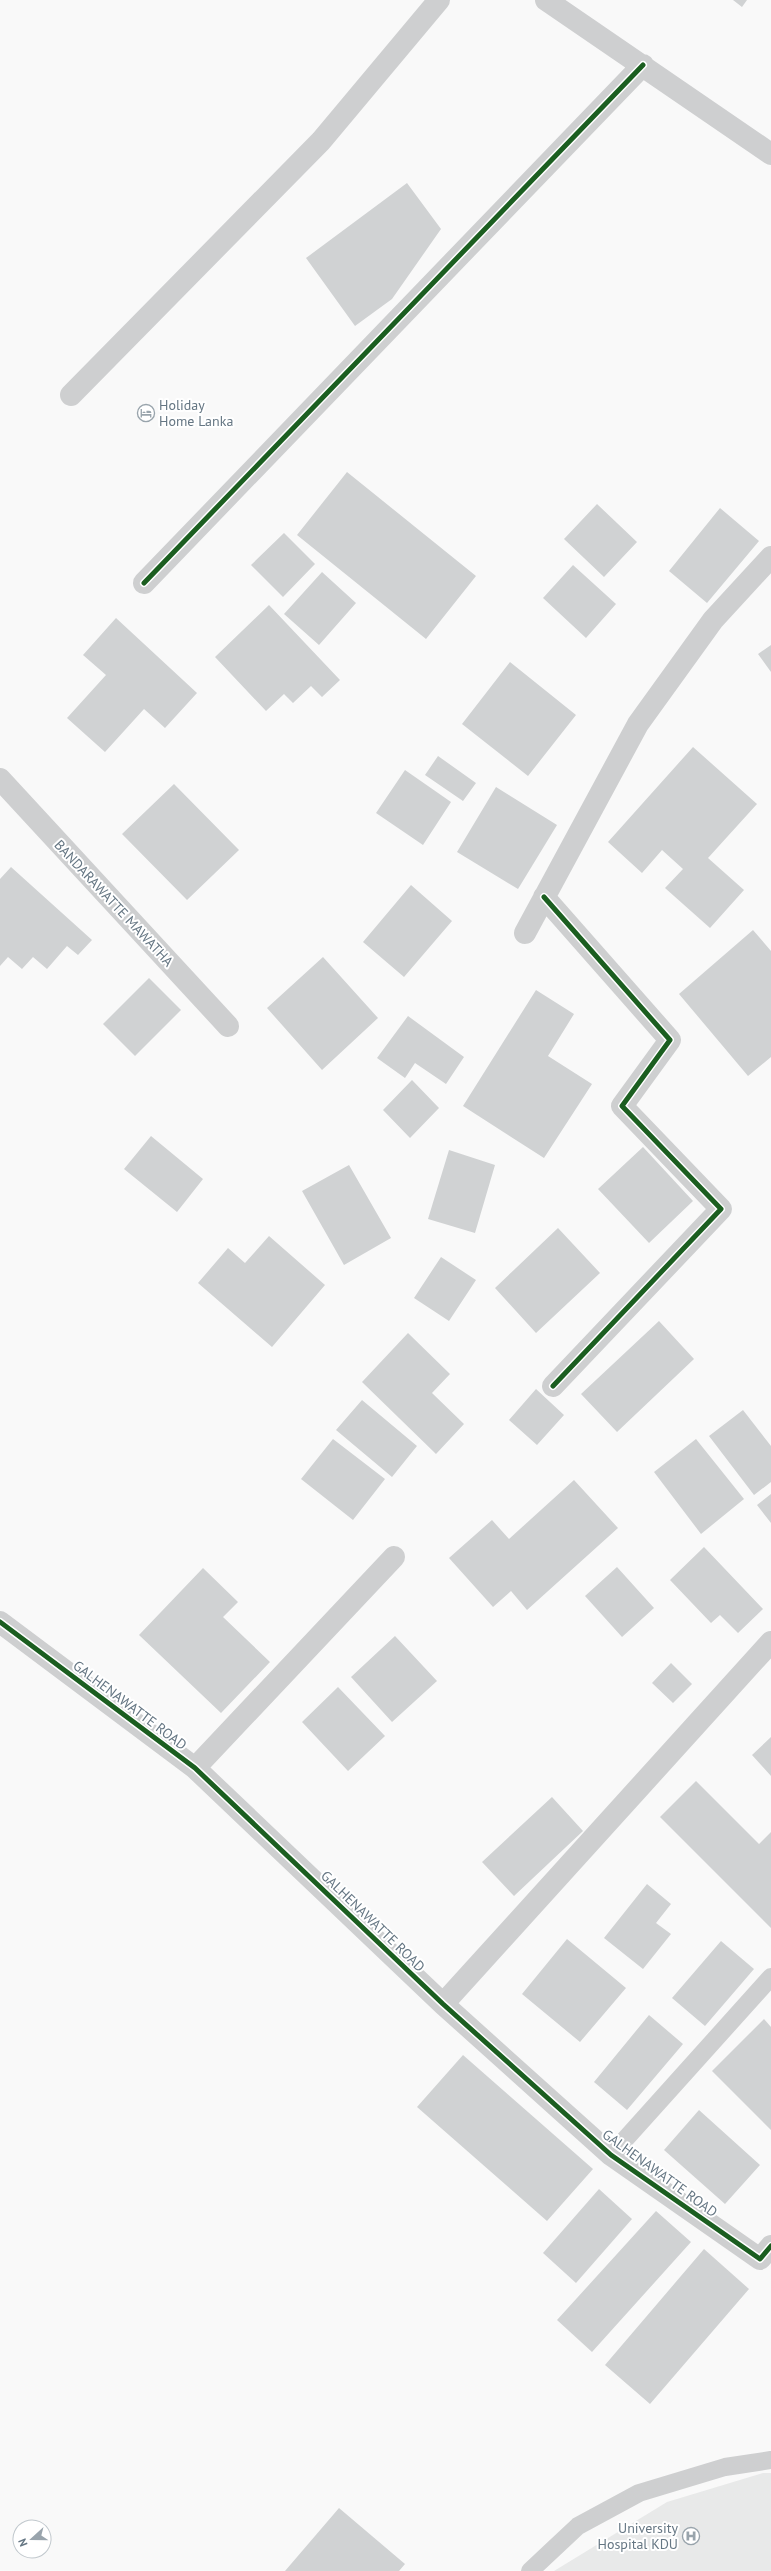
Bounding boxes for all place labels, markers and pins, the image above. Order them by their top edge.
place label: Holiday Home Lanka [159,396,233,430]
hotel icon: Holiday Home Lanka [136,403,156,423]
place label: University Hospital KDU [598,2519,678,2553]
hospital icon: University Hospital KDU [681,2526,701,2546]

